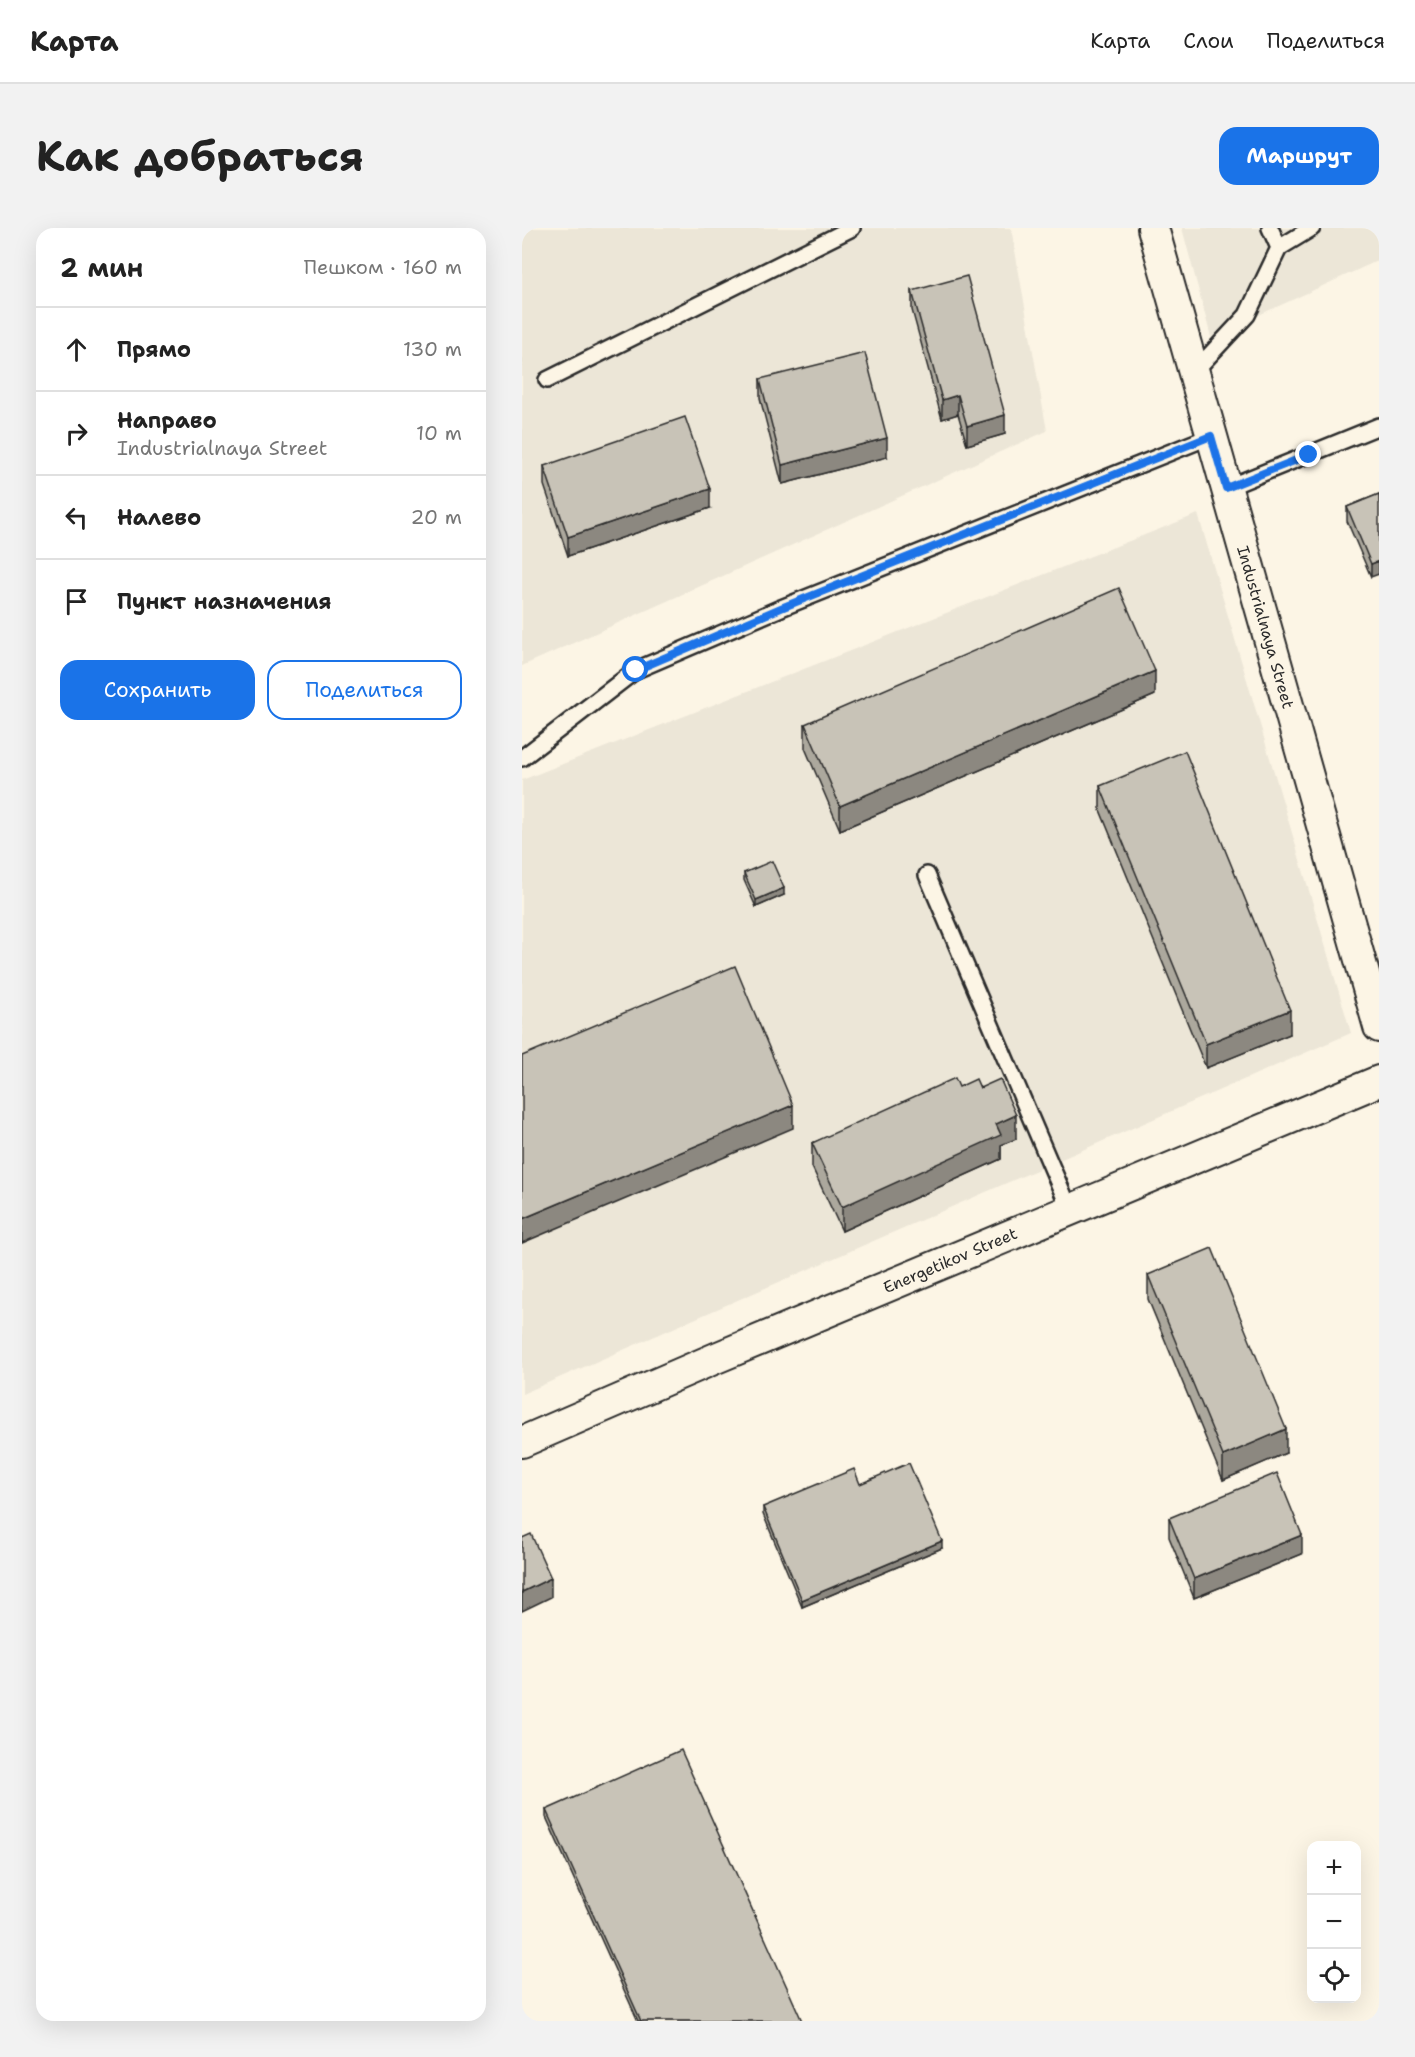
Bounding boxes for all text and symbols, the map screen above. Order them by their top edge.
text: Карта [30,22,119,60]
text: Карта [1090,27,1150,55]
text: Слои [1183,27,1234,55]
text: Поделиться [1267,27,1385,55]
button: Маршрут [1219,127,1379,185]
text: Как добраться [36,128,364,184]
text: 2 мин [60,250,143,285]
text: Пешком · 160 m [304,254,462,280]
icon: ahead [60,333,93,366]
text: Прямо [117,335,191,364]
text: 130 m [403,336,462,362]
text: Направо [117,406,217,435]
icon: right [60,417,93,450]
text: 10 m [416,420,462,446]
text: Industrialnaya Street [117,435,328,461]
route end [1295,441,1321,467]
icon: left [60,501,93,534]
text: Налево [117,503,201,532]
text: 20 m [411,504,462,530]
street label: Industrialnaya Street [1232,543,1299,711]
icon: arrive [60,585,93,618]
text: Пункт назначения [117,587,331,616]
route start [622,656,648,682]
button: Сохранить [60,660,255,720]
button: Поделиться [267,660,462,720]
street label: Energetikov Street [880,1223,1020,1298]
map controls [1307,1841,1361,2003]
button: + [1307,1841,1361,1895]
button: − [1307,1895,1361,1949]
button: locate [1307,1949,1361,2003]

